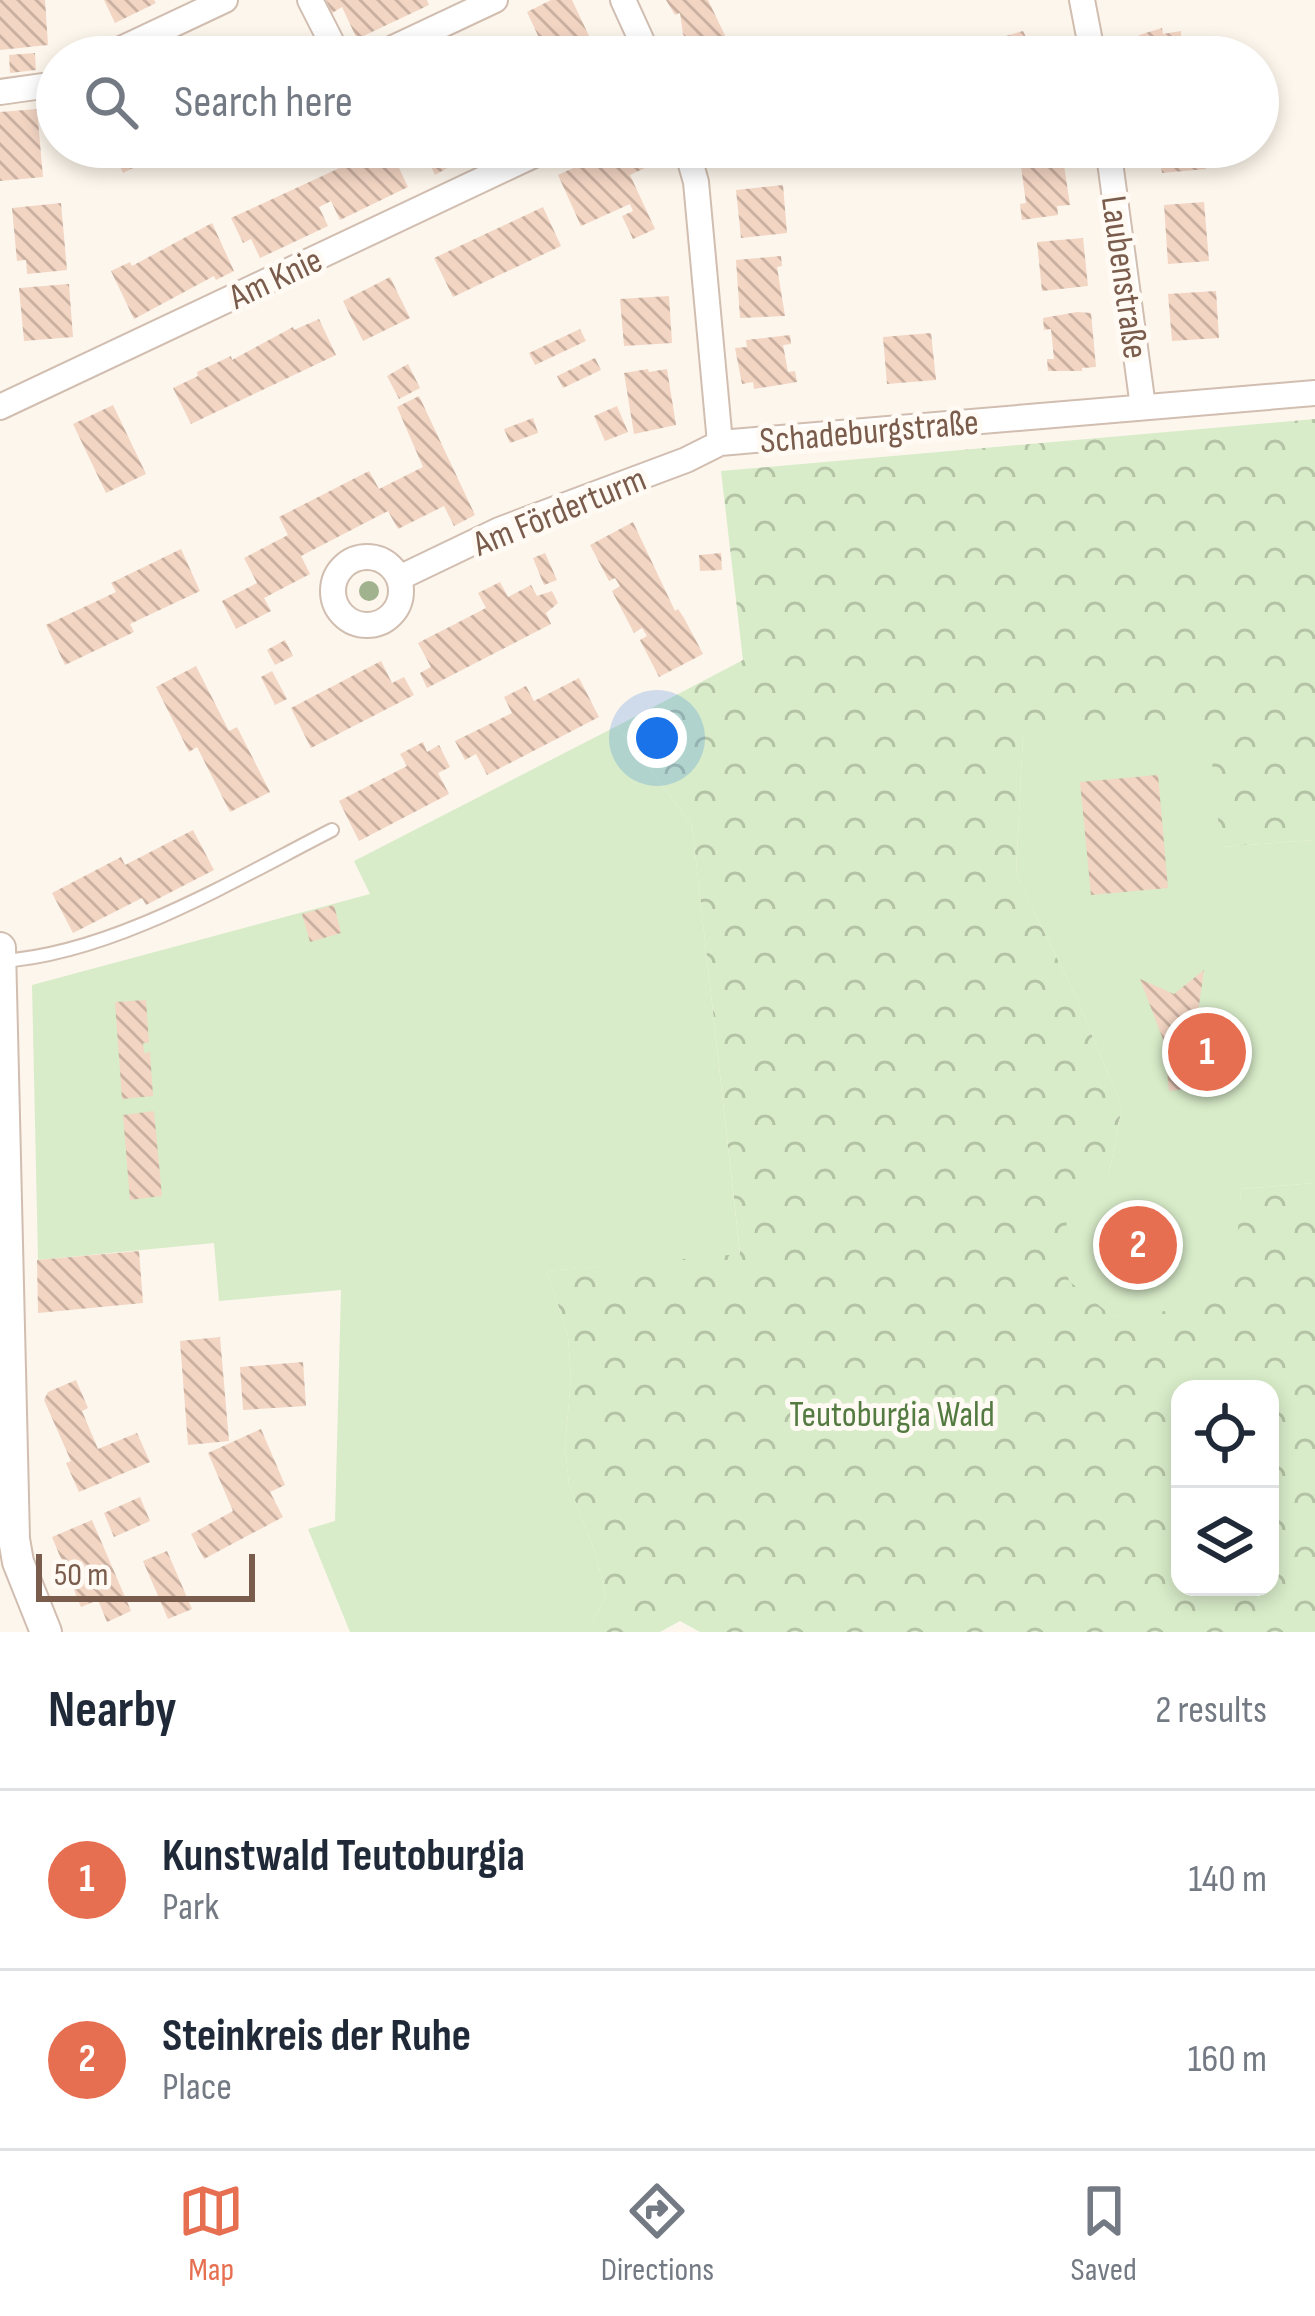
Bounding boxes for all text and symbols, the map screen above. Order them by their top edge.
search box [36,36,1279,168]
icon: search [78,69,144,135]
text: Search here [174,75,353,130]
street label: Laubenstraße [1091,193,1156,362]
street label: Am Knie [222,239,329,320]
street label: Schadeburgstraße [758,402,980,463]
street label: Am Förderturm [466,458,653,567]
your location [627,708,687,768]
pin: 1 [1168,1007,1246,1097]
pin: 2 [1099,1200,1177,1290]
map controls [1171,1380,1279,1596]
button: locate [1171,1380,1279,1488]
park label: Teutoburgia Wald [789,1394,995,1437]
button: layers [1171,1488,1279,1596]
scale bar [36,1548,255,1601]
text: 50 m [54,1555,108,1595]
text: Nearby [48,1680,177,1741]
text: 2 results [1155,1687,1267,1734]
text: Kunstwald Teutoburgia [162,1829,525,1884]
text: 1 [79,1856,95,1903]
text: 140 m [1188,1856,1267,1903]
text: Park [162,1884,219,1931]
text: Steinkreis der Ruhe [162,2009,471,2064]
text: 2 [78,2036,96,2083]
text: 160 m [1188,2036,1267,2083]
text: Place [162,2064,232,2111]
tab: Map [178,2178,244,2290]
tab: Directions [601,2178,714,2290]
tab: Saved [1071,2178,1137,2290]

